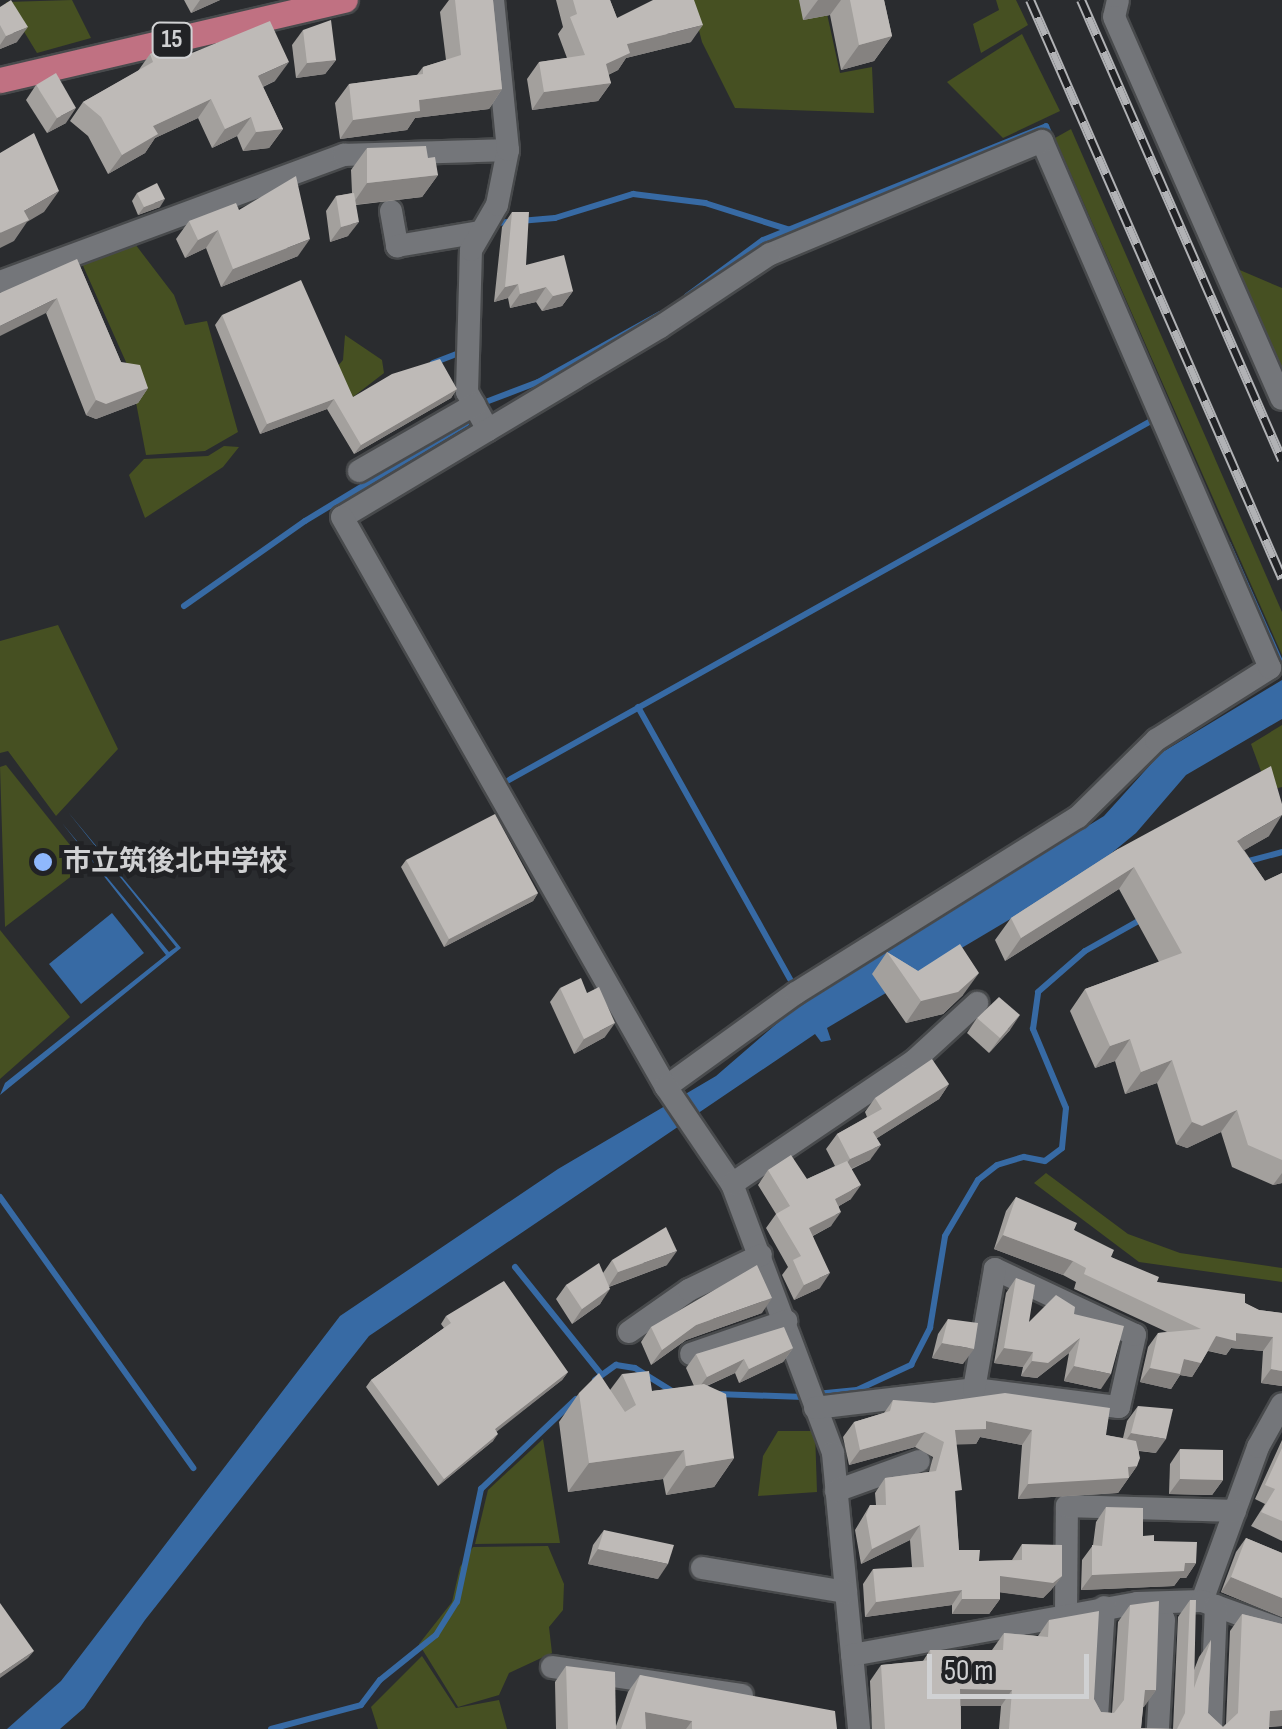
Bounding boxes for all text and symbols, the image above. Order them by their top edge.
road number: 15 [150,20,194,60]
place label: 市立筑後北中学校 [63,845,287,879]
marker: 市立筑後北中学校 [32,851,54,873]
scale bar [932,1634,1094,1696]
text: 50 m [944,1653,993,1689]

